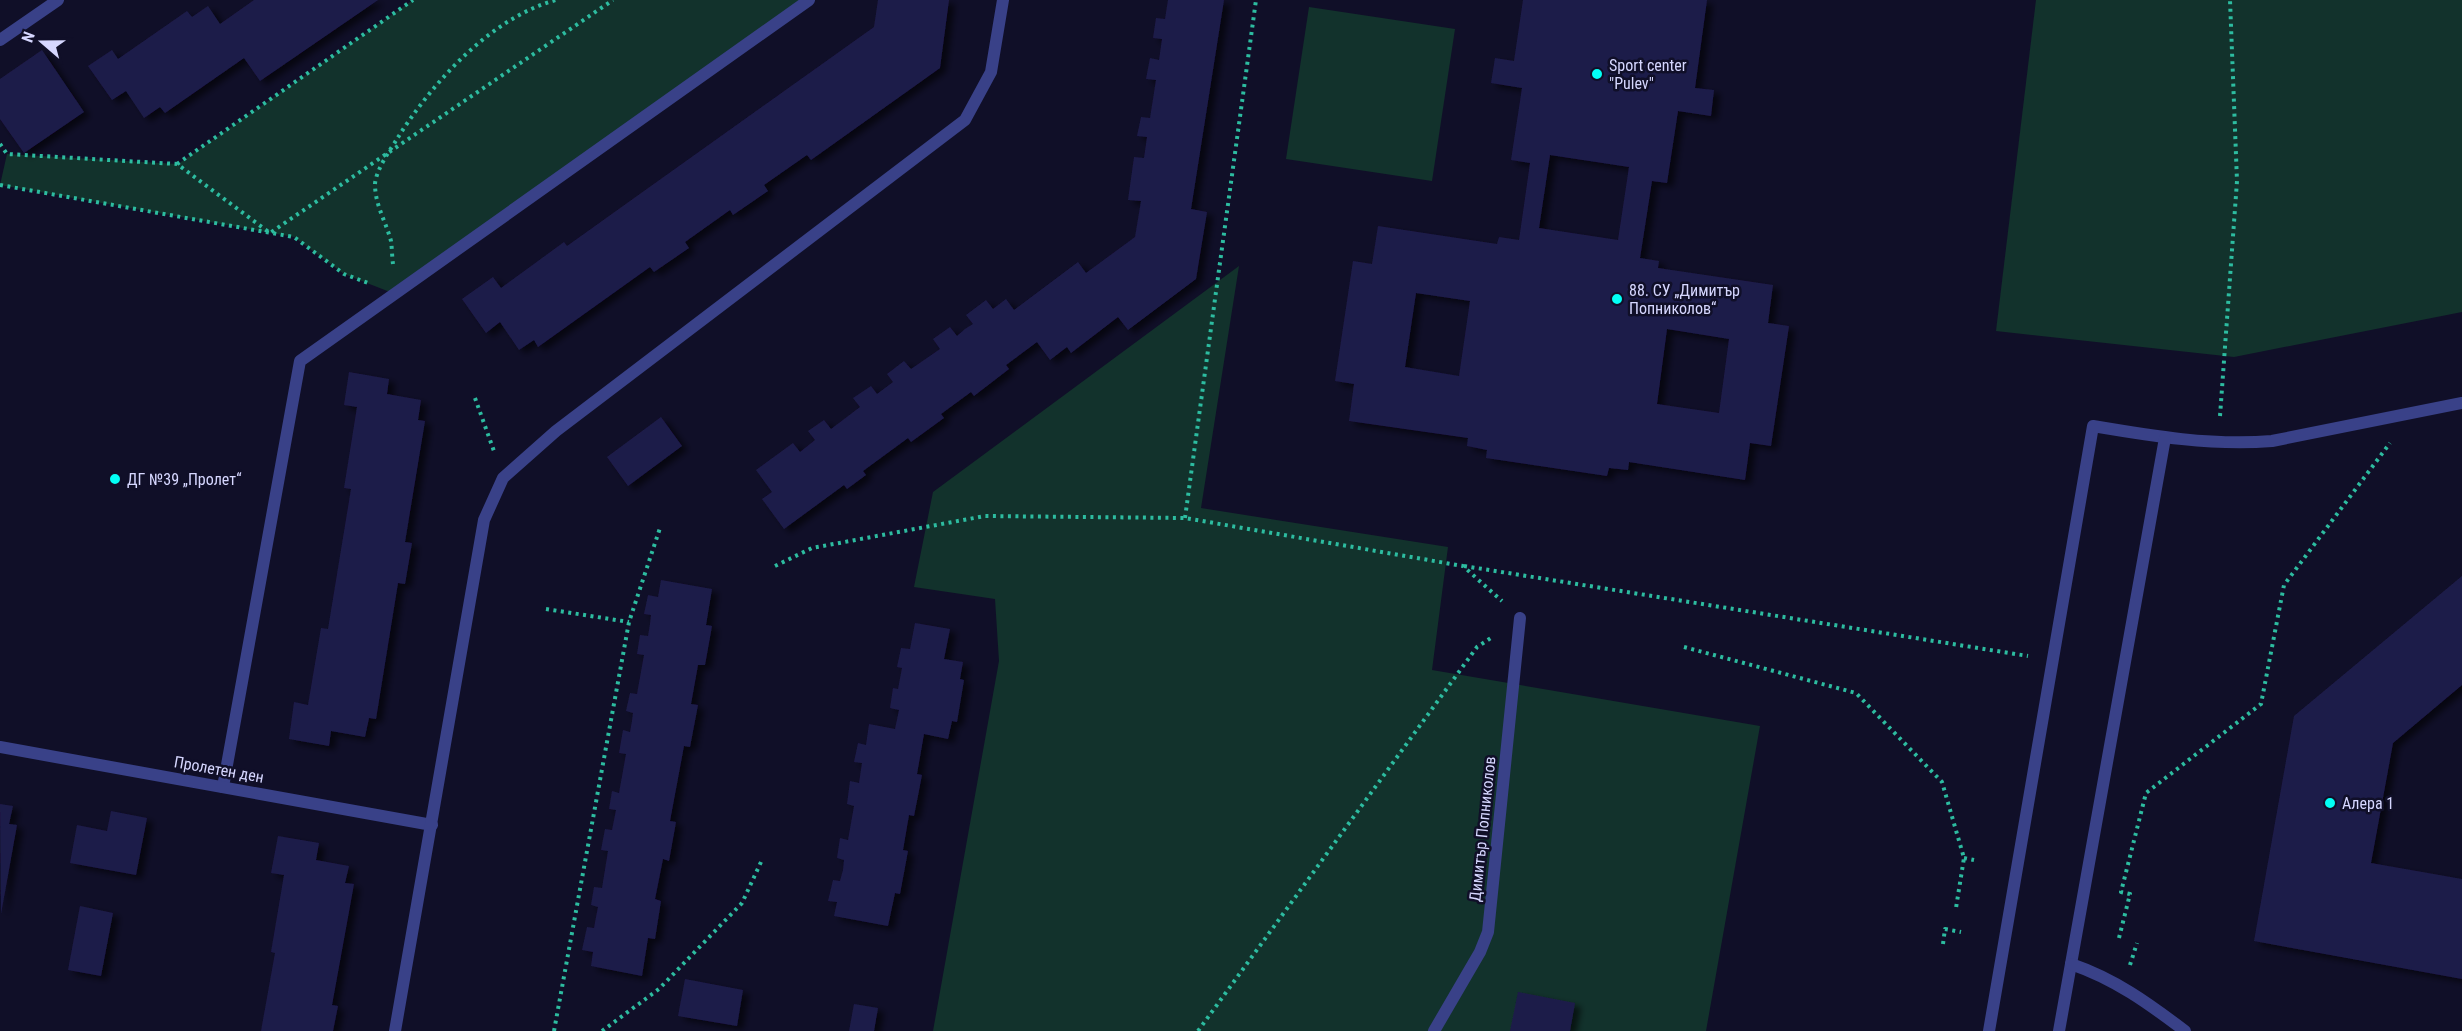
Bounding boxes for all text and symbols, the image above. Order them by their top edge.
north arrow [12,12,72,72]
text: N [18,29,39,45]
place label: Sport center "Pulev" [1609,56,1687,93]
marker: Sport center "Pulev" [1590,67,1604,81]
place label: 88. СУ „Димитър Попниколов“ [1629,281,1740,318]
marker: 88. СУ „Димитър Попниколов“ [1610,292,1624,306]
place label: ДГ №39 „Пролет“ [127,470,242,489]
marker: ДГ №39 „Пролет“ [108,472,122,486]
street label: Пролетен ден [172,752,265,787]
street label: Димитър Попниколов [1465,755,1500,903]
place label: Алера 1 [2342,794,2394,813]
marker: Алера 1 [2323,796,2337,810]

